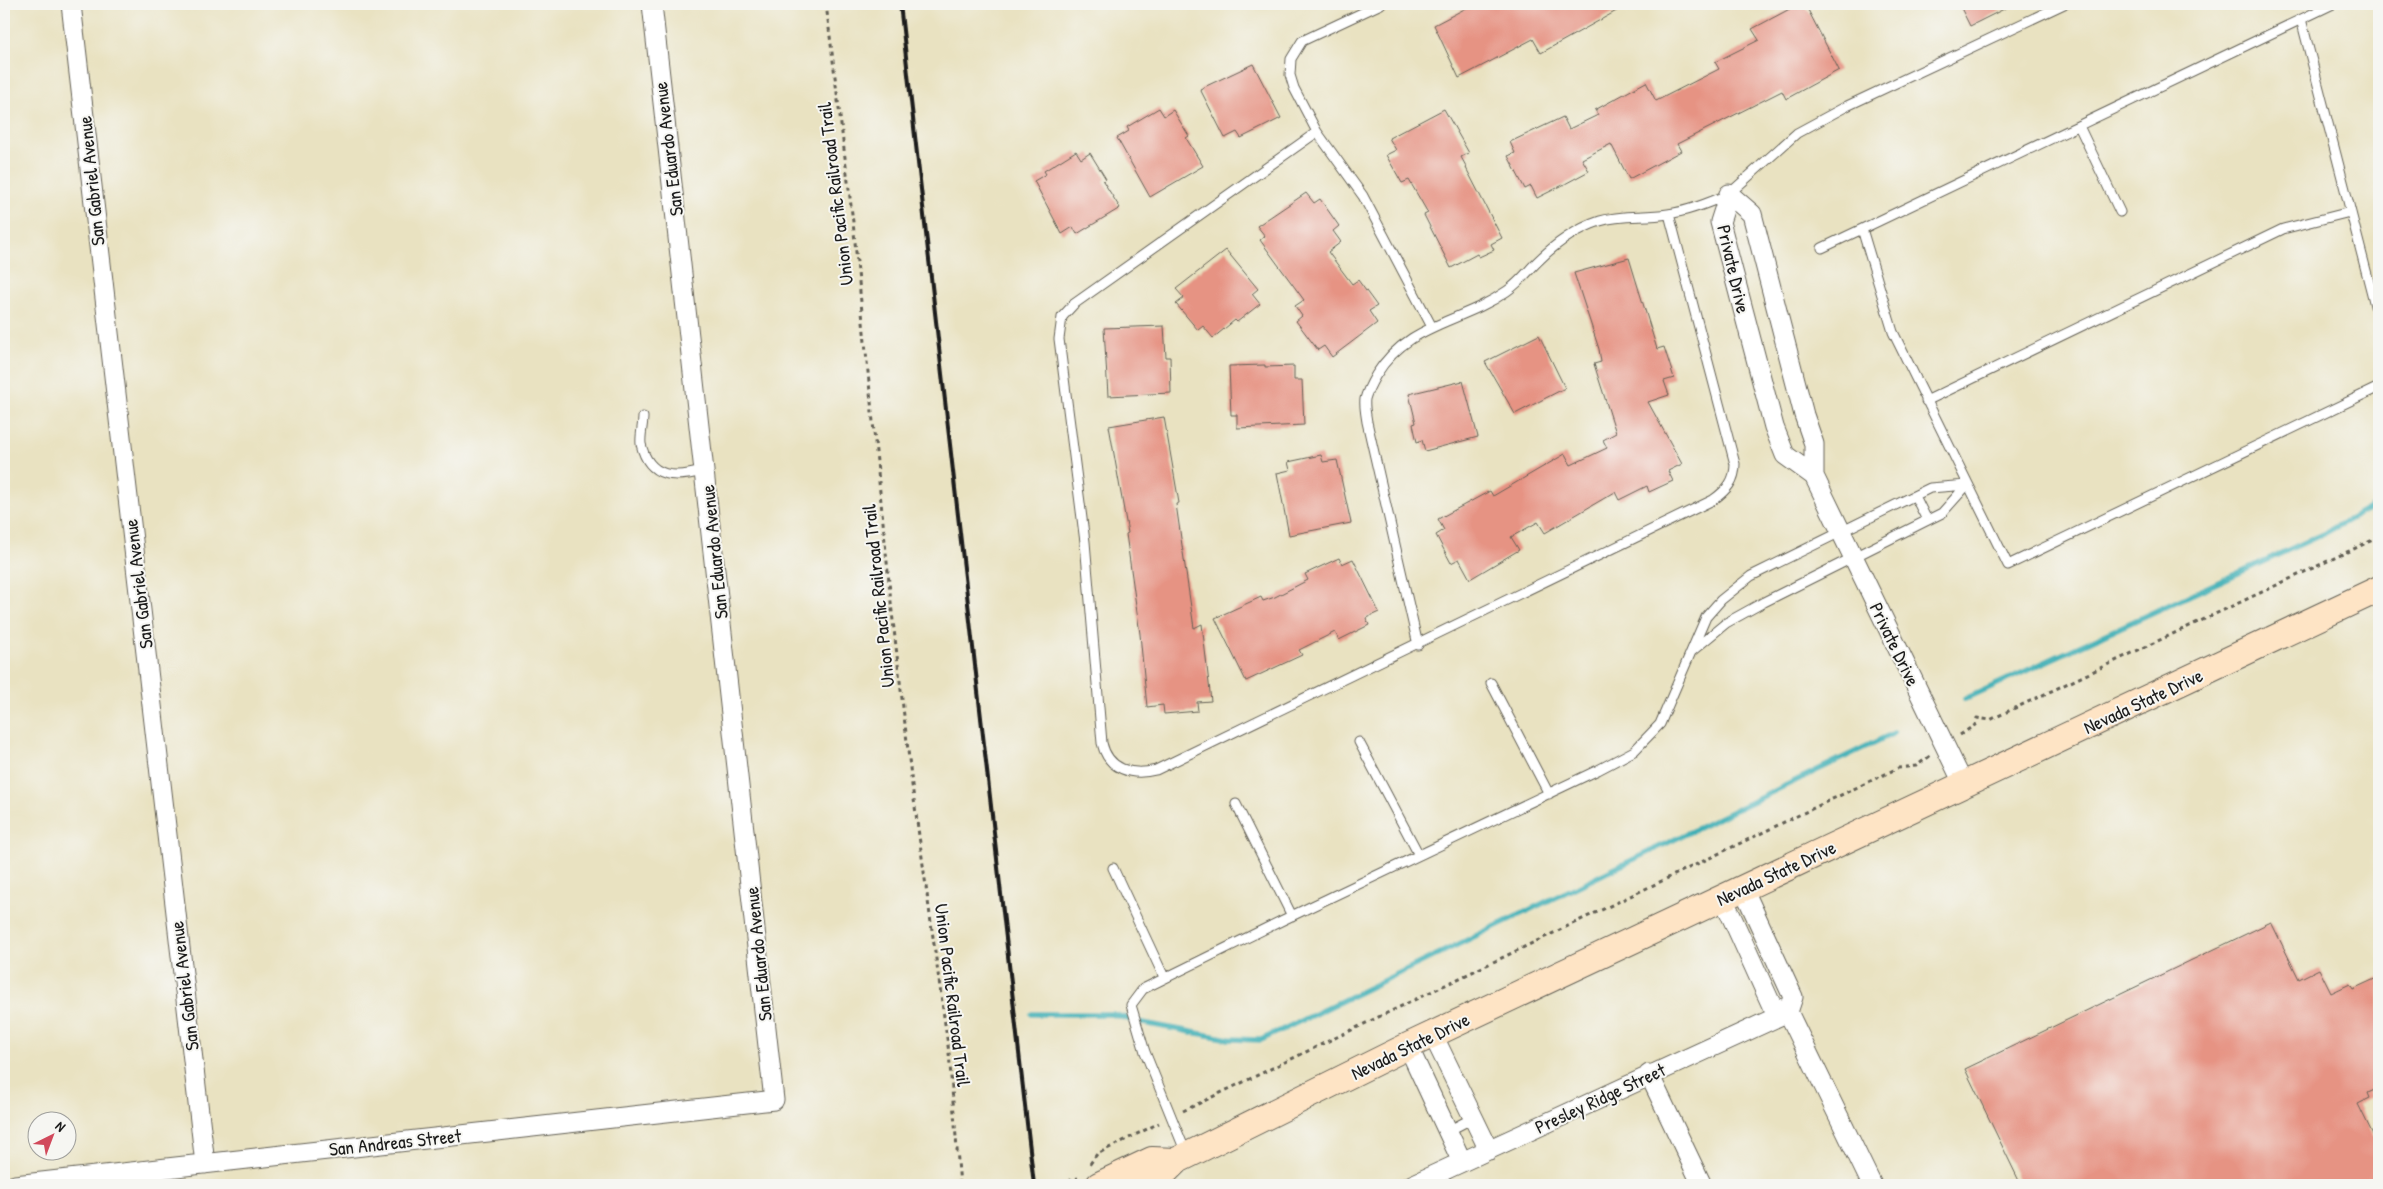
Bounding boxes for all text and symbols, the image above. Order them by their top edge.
street label: San Eduardo Avenue [647,80,689,218]
street label: Union Pacific Railroad Trail [811,100,859,287]
street label: San Gabriel Avenue [71,114,111,247]
street label: Private Drive [1711,222,1757,316]
street label: San Eduardo Avenue [694,483,734,620]
street label: Union Pacific Railroad Trail [855,502,901,689]
street label: San Gabriel Avenue [117,517,159,650]
street label: Private Drive [1864,598,1927,691]
street label: Nevada State Drive [2079,662,2207,740]
street label: Nevada State Drive [1712,834,1840,912]
street label: San Eduardo Avenue [738,885,778,1022]
street label: Union Pacific Railroad Trail [929,902,977,1089]
street label: San Gabriel Avenue [163,919,205,1052]
street label: Nevada State Drive [1346,1006,1474,1086]
street label: Presley Ridge Street [1530,1056,1670,1140]
north arrow [28,1112,78,1162]
text: N [52,1116,71,1136]
street label: San Andreas Street [328,1122,463,1162]

